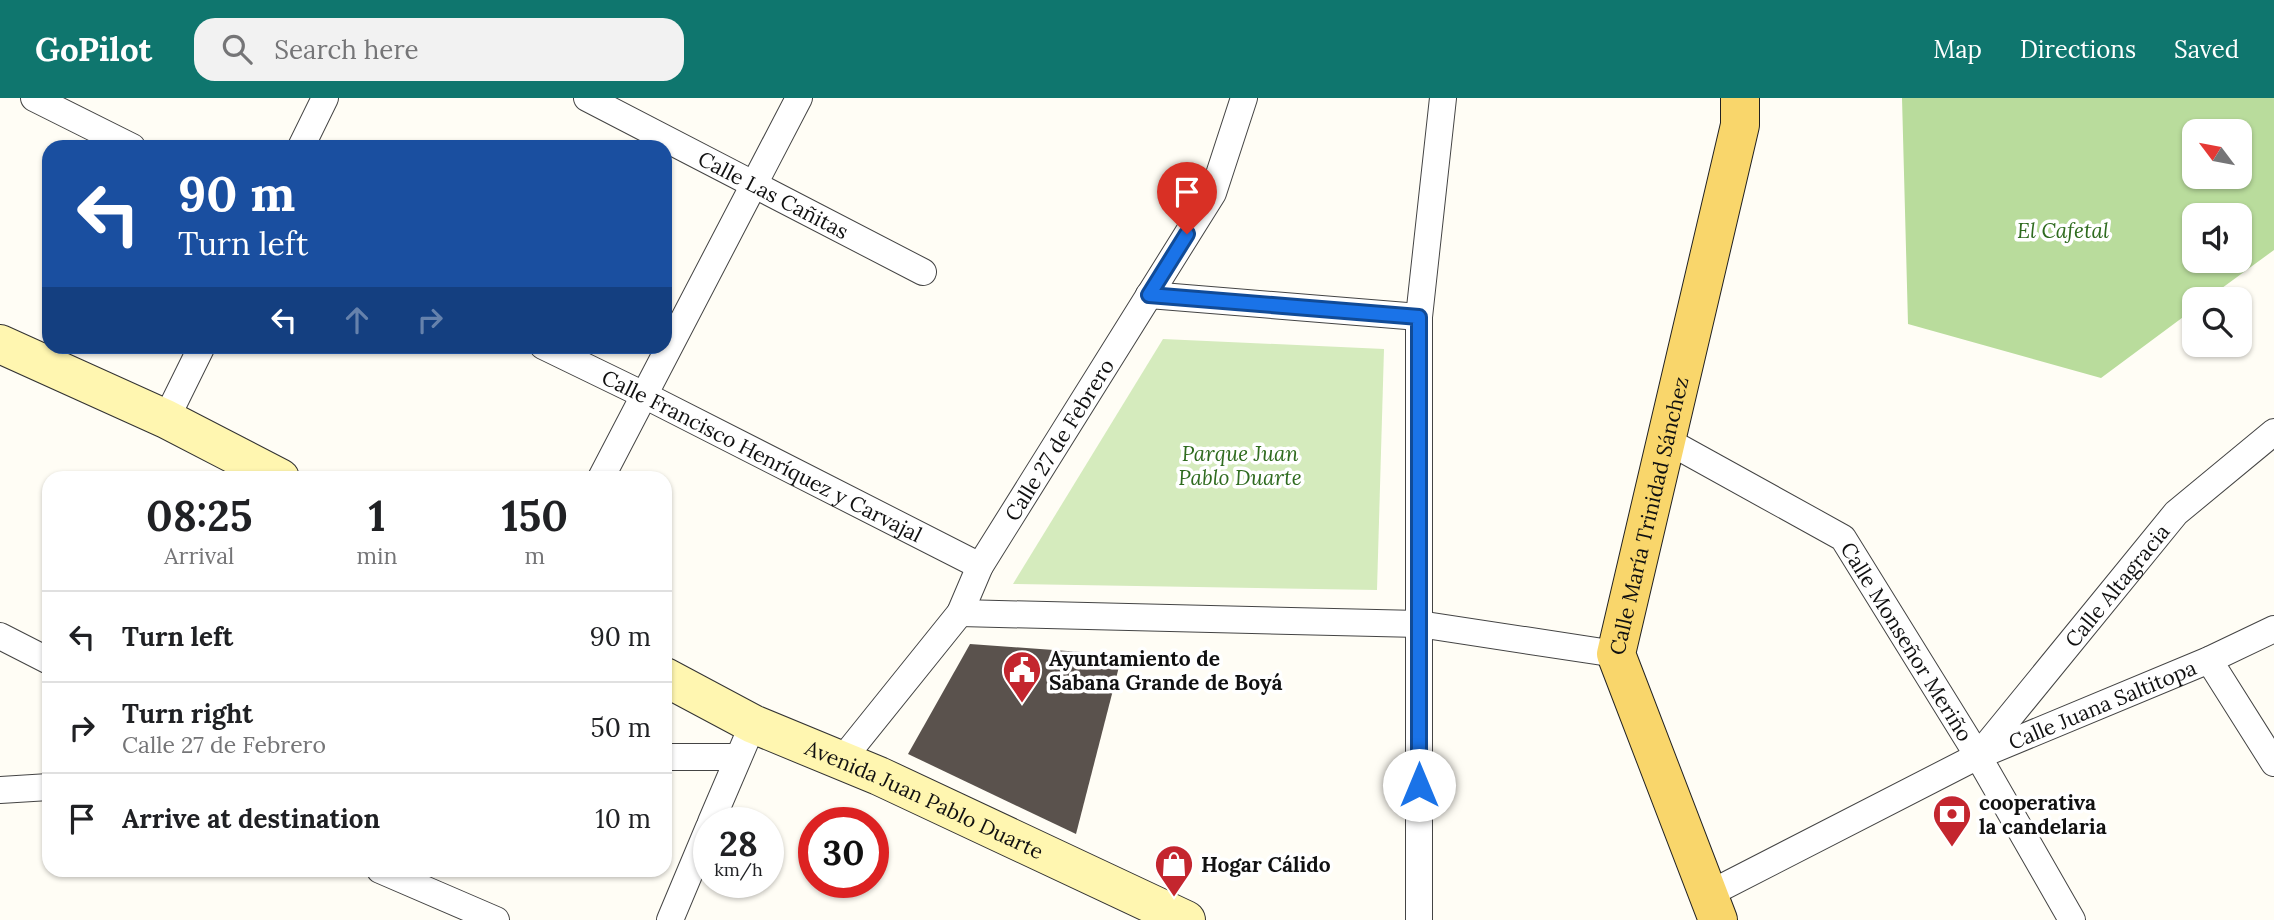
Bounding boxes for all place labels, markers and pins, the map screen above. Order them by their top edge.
pin [1157,162,1217,234]
place label: Ayuntamiento de Sabana Grande de Boyá [1049,645,1282,696]
public building icon: Ayuntamiento de Sabana Grande de Boyá [1001,649,1043,704]
place label: cooperativa la candelaria [1979,789,2107,840]
bank icon: cooperativa la candelaria [1931,793,1973,848]
shop icon: Hogar Cálido [1153,843,1195,898]
place label: Hogar Cálido [1201,851,1331,878]

